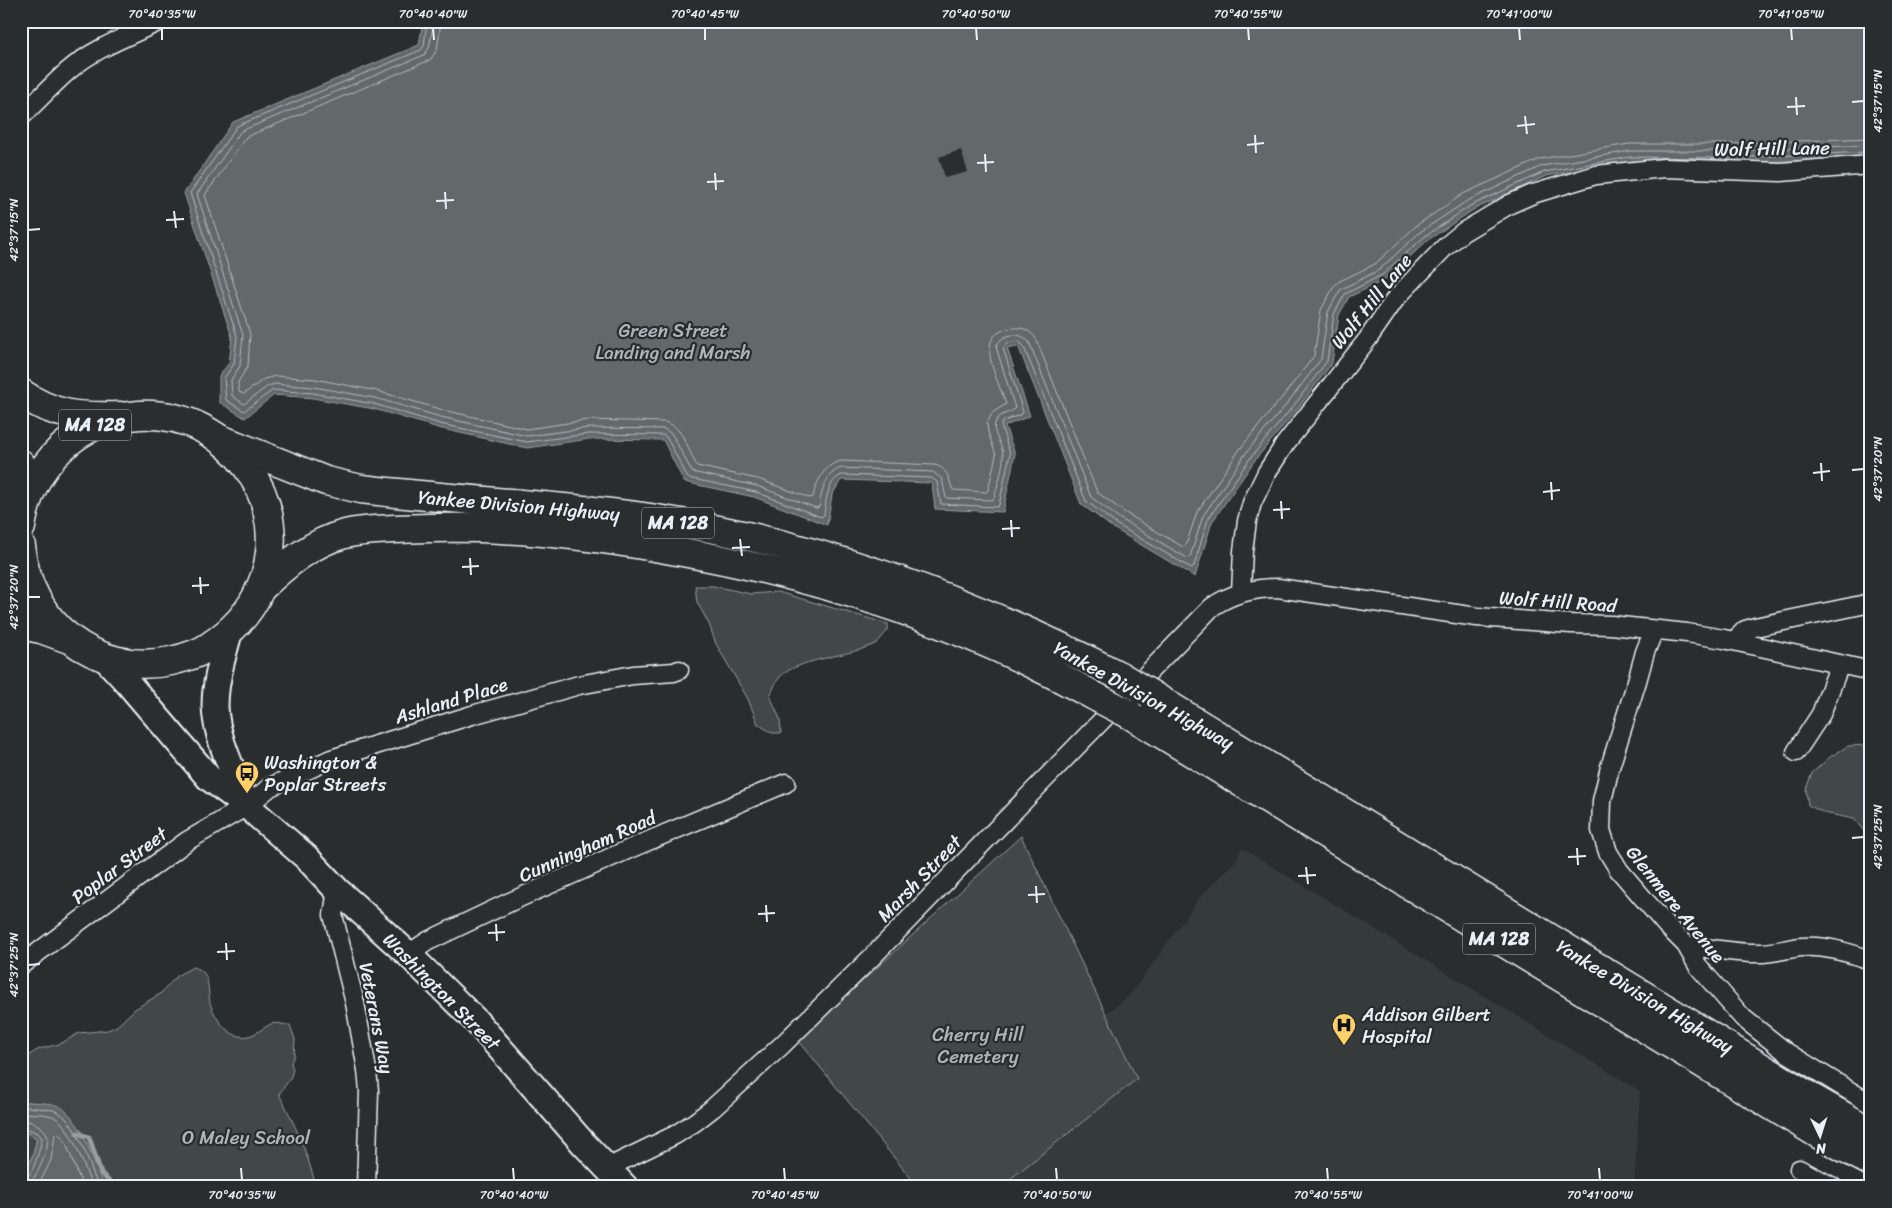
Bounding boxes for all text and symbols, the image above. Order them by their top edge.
text: 70°40'35"W [128,3,196,25]
text: 70°40'40"W [399,3,468,25]
text: 70°40'45"W [671,3,740,25]
text: 70°40'50"W [942,3,1011,25]
text: 70°40'55"W [1214,3,1283,25]
text: 70°41'00"W [1486,3,1553,25]
text: 70°41'05"W [1758,3,1825,25]
text: 42°37'15"N [1867,69,1889,133]
street label: Wolf Hill Lane [1714,131,1830,166]
text: 42°37'15"N [3,198,25,262]
street label: Wolf Hill Lane [1322,246,1421,357]
park label: Green Street Landing and Marsh [596,314,751,369]
road number: MA 128 [59,410,131,440]
text: 42°37'20"N [1867,436,1889,502]
street label: Yankee Division Highway [417,480,621,531]
road number: MA 128 [642,508,714,538]
text: 42°37'20"N [3,564,25,630]
street label: Wolf Hill Road [1498,581,1619,622]
street label: Yankee Division Highway [1047,632,1240,759]
street label: Ashland Place [390,668,512,734]
place label: Washington & Poplar Streets [264,746,387,801]
bus stop icon: Washington & Poplar Streets [234,760,260,794]
street label: Cunningham Road [513,801,663,892]
text: 42°37'25"N [1867,804,1889,870]
street label: Poplar Street [64,817,176,913]
street label: Marsh Street [869,826,971,930]
street label: Glenmere Avenue [1617,838,1734,971]
street label: Washington Street [375,924,509,1059]
road number: MA 128 [1463,924,1535,954]
street label: Yankee Division Highway [1550,930,1740,1063]
text: 42°37'25"N [3,932,25,998]
street label: Veterans Way [350,959,404,1077]
place label: Addison Gilbert Hospital [1361,998,1491,1053]
hospital icon: Addison Gilbert Hospital [1331,1012,1357,1046]
park label: Cherry Hill Cemetery [932,1018,1024,1073]
north arrow [1794,1110,1844,1160]
park label: O Maley School [182,1121,311,1154]
text: N [1815,1136,1828,1161]
text: 70°40'35"W [208,1184,276,1206]
text: 70°40'40"W [480,1184,549,1206]
text: 70°40'45"W [751,1184,820,1206]
text: 70°40'50"W [1023,1184,1092,1206]
text: 70°40'55"W [1294,1184,1363,1206]
text: 70°41'00"W [1567,1184,1634,1206]

